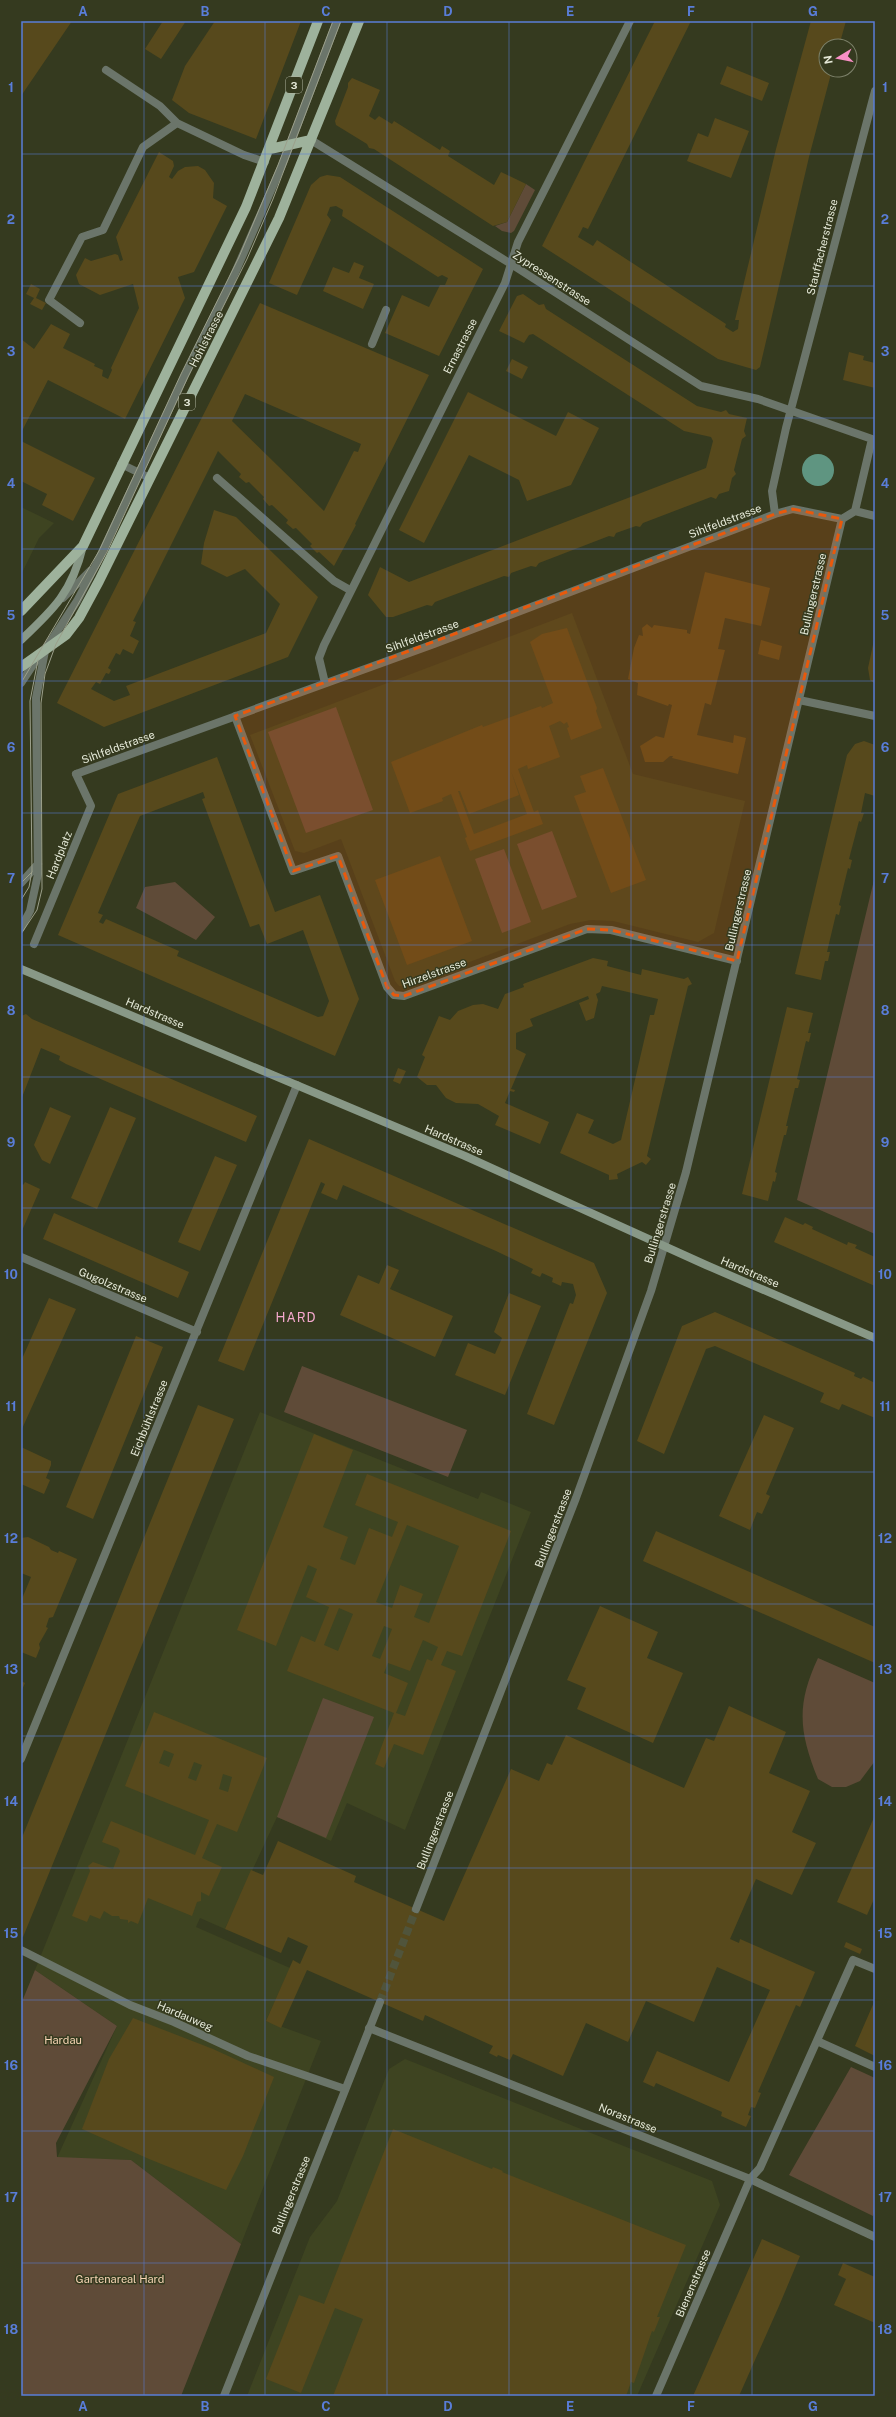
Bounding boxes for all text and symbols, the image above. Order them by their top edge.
text: A [78,4,88,19]
text: B [201,4,210,19]
text: C [321,4,331,19]
text: D [443,4,453,19]
text: E [566,4,574,19]
text: F [687,4,695,19]
text: G [808,4,818,19]
north arrow [818,38,858,78]
text: N [821,54,835,65]
road number: 3 [286,77,302,93]
text: 1 [8,80,14,95]
text: 1 [882,80,888,95]
street label: Stauffacherstrasse [804,198,840,296]
text: 2 [7,212,15,227]
text: 2 [881,212,889,227]
street label: Zypressenstrasse [511,248,593,308]
street label: Hohlstrasse [187,309,225,369]
street label: Ernastrasse [441,316,479,376]
text: 3 [7,344,16,359]
text: 3 [881,344,890,359]
road number: 3 [179,394,195,410]
text: 4 [7,476,16,491]
text: 4 [881,476,890,491]
street label: Sihlfeldstrasse [687,502,763,540]
street label: Bullingerstrasse [798,552,828,636]
text: 5 [7,608,16,623]
text: 5 [881,608,890,623]
street label: Sihlfeldstrasse [384,617,460,655]
street label: Sihlfeldstrasse [80,728,156,766]
text: 6 [7,740,16,755]
text: 6 [881,740,890,755]
street label: Hardplatz [44,829,74,881]
street label: Bullingerstrasse [723,868,753,952]
text: 7 [7,871,15,886]
text: 7 [881,871,889,886]
street label: Hirzelstrasse [400,956,468,990]
street label: Hardstrasse [124,995,186,1031]
text: 8 [7,1003,16,1018]
text: 8 [881,1003,890,1018]
street label: Hardstrasse [423,1122,485,1158]
text: 9 [7,1135,15,1150]
text: 9 [881,1135,889,1150]
street label: Bullingerstrasse [642,1181,678,1265]
street label: Hardstrasse [719,1254,781,1290]
street label: Gugolzstrasse [77,1265,149,1305]
text: 10 [4,1267,18,1282]
text: 10 [878,1267,892,1282]
district label: HARD [276,1310,317,1325]
street label: Eichbühlstrasse [128,1378,170,1458]
text: 11 [5,1399,17,1414]
text: 11 [879,1399,891,1414]
street label: Bullingerstrasse [532,1487,574,1569]
text: 12 [4,1531,18,1546]
text: 12 [878,1531,892,1546]
text: 13 [4,1662,18,1677]
text: 13 [878,1662,892,1677]
street label: Bullingerstrasse [414,1789,456,1871]
text: 14 [4,1794,19,1809]
text: 14 [878,1794,893,1809]
text: 15 [4,1926,18,1941]
text: 15 [878,1926,892,1941]
street label: Hardauweg [155,1999,215,2033]
park label: Hardau [44,2034,82,2046]
text: 16 [4,2058,18,2073]
text: 16 [878,2058,892,2073]
street label: Norastrasse [597,2101,659,2135]
street label: Bullingerstrasse [270,2154,312,2236]
text: 17 [4,2190,18,2205]
text: 17 [878,2190,892,2205]
street label: Bienenstrasse [673,2247,713,2319]
park label: Gartenareal Hard [76,2273,164,2285]
text: 18 [4,2322,18,2337]
text: 18 [878,2322,892,2337]
text: A [78,2399,88,2414]
text: B [201,2399,210,2414]
text: C [321,2399,331,2414]
text: D [443,2399,453,2414]
text: E [566,2399,574,2414]
text: F [687,2399,695,2414]
text: G [808,2399,818,2414]

